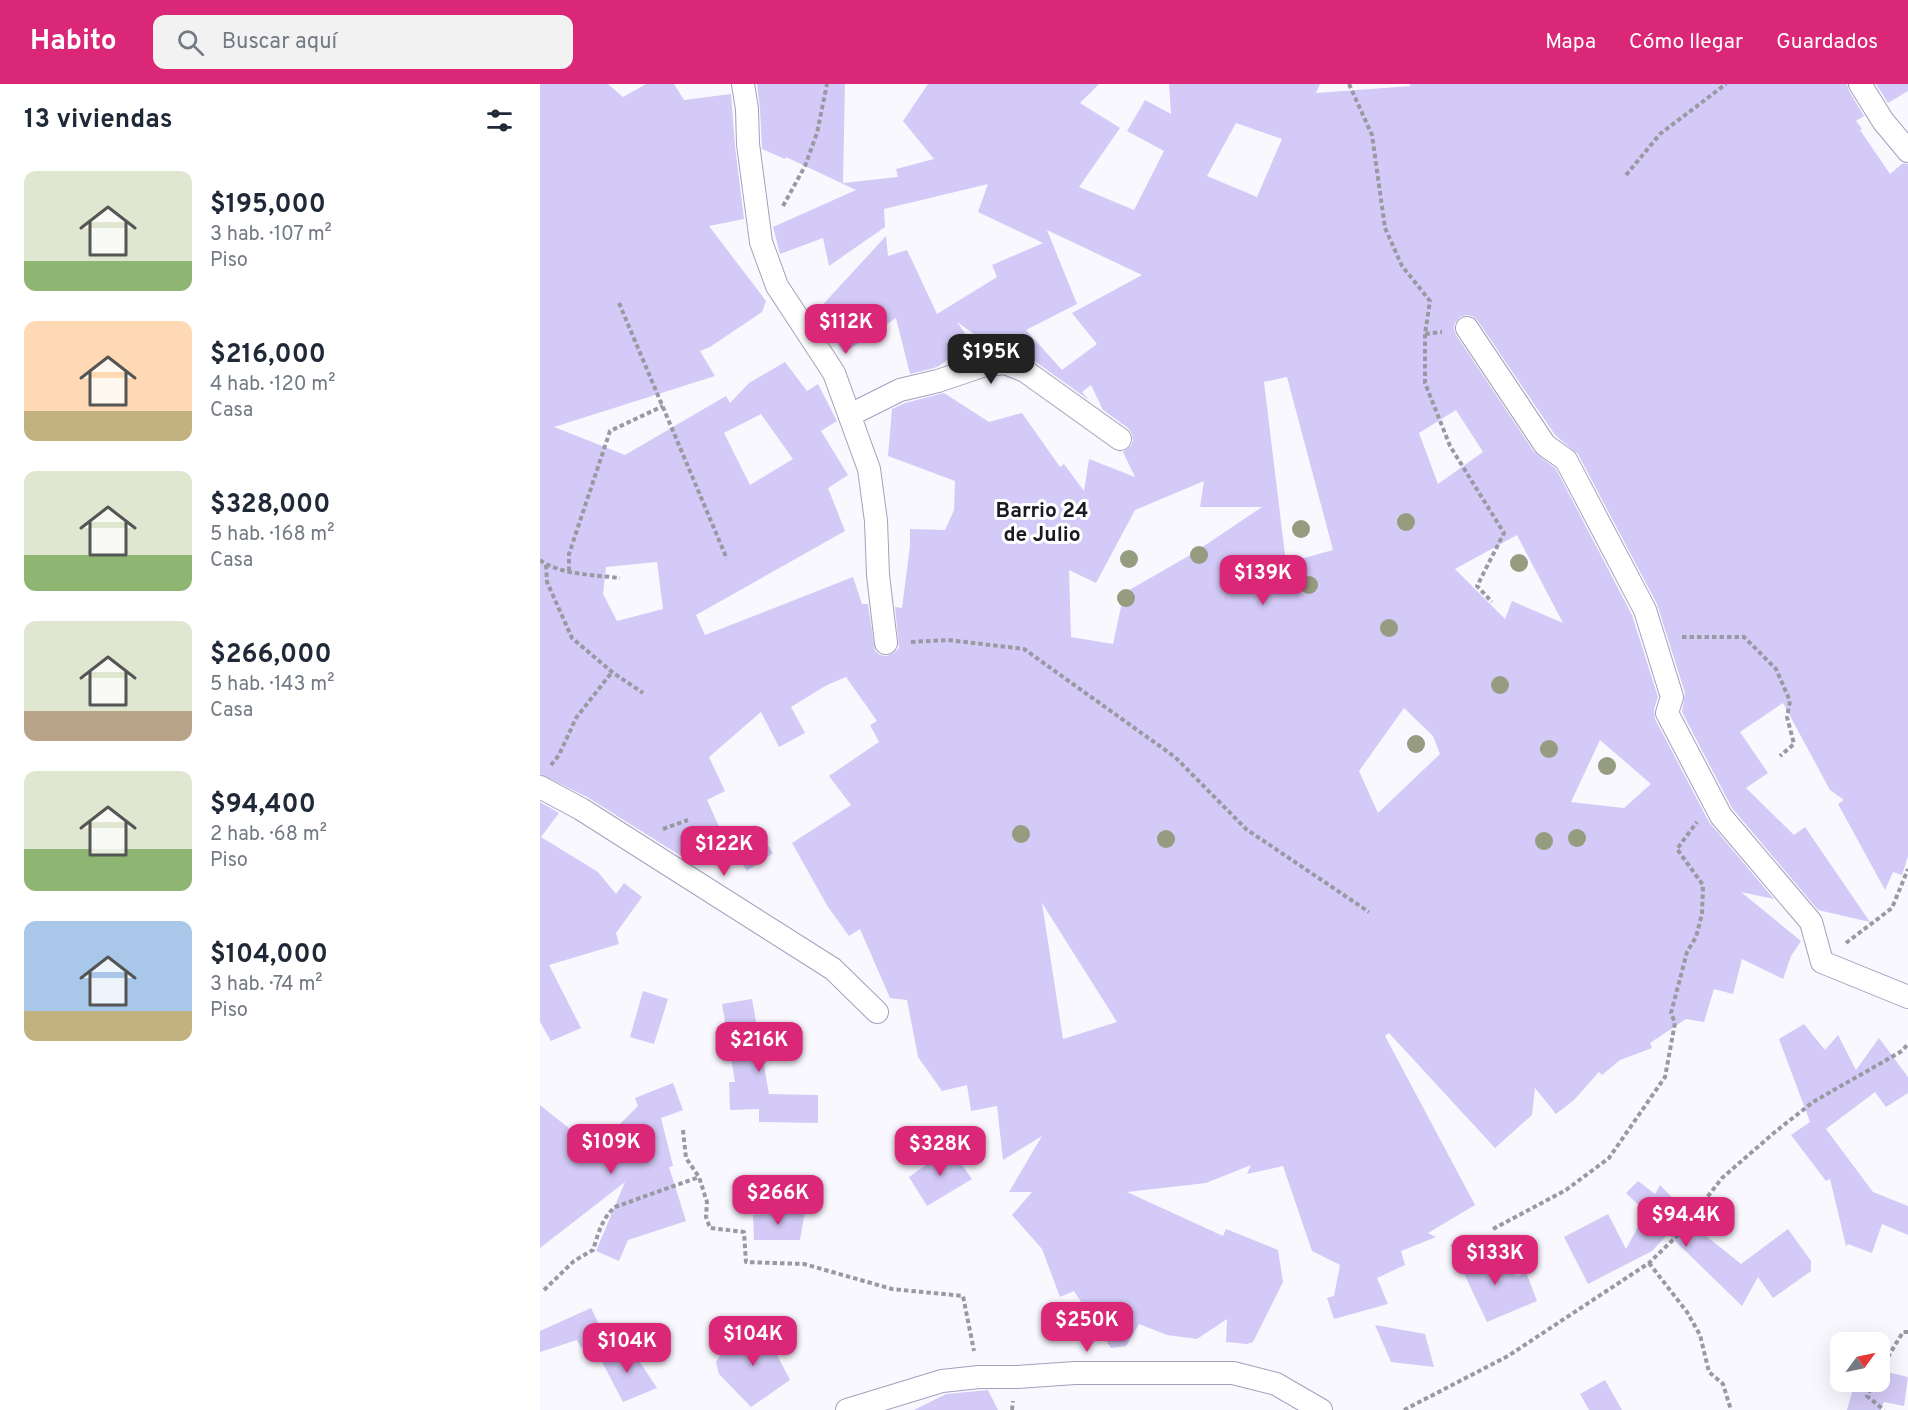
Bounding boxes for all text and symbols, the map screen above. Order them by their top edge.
search box [153,15,573,69]
text: Habito [30,24,117,60]
icon: search [174,26,207,59]
text: Buscar aquí [222,29,337,56]
text: Mapa [1545,29,1596,56]
text: Cómo llegar [1629,29,1743,56]
text: Guardados [1776,29,1878,56]
text: 13 viviendas [24,104,173,137]
icon: filters [483,104,516,137]
text: $195,000 [210,189,326,222]
icon: home [72,195,144,267]
text: 3 hab. · 107 m² [210,222,332,248]
text: Piso [210,248,248,274]
pin: $112K [804,304,888,355]
text: $112K [819,310,873,336]
pin: $195K [949,334,1033,385]
text: $216,000 [210,339,326,372]
text: $195K [962,340,1020,366]
icon: home [72,345,144,417]
text: 4 hab. · 120 m² [210,372,335,398]
text: Casa [210,398,253,424]
text: $328,000 [210,489,330,522]
icon: home [72,495,144,567]
district label: Barrio 24 de Julio [995,498,1089,549]
text: 5 hab. · 168 m² [210,522,335,548]
text: Casa [210,548,253,574]
pin: $139K [1221,555,1305,606]
text: $139K [1234,561,1292,587]
text: $266,000 [210,639,332,672]
icon: home [72,645,144,717]
text: 5 hab. · 143 m² [210,672,334,698]
text: Casa [210,698,253,724]
text: $94,400 [210,789,316,822]
icon: home [72,795,144,867]
text: 2 hab. · 68 m² [210,822,327,848]
pin: $122K [682,826,766,877]
text: $122K [695,832,753,858]
text: Piso [210,848,248,874]
text: $104,000 [210,939,328,972]
icon: home [72,945,144,1017]
text: 3 hab. · 74 m² [210,972,323,998]
text: Piso [210,998,248,1024]
pin: $216K [717,1022,801,1073]
text: $216K [730,1028,788,1054]
pin: $109K [569,1124,653,1175]
pin: $328K [898,1126,982,1177]
text: $109K [581,1130,641,1156]
text: $328K [909,1132,971,1158]
pin: $266K [736,1175,820,1226]
text: $266K [746,1181,810,1207]
pin: $94.4K [1637,1197,1735,1248]
text: $94.4K [1651,1203,1721,1229]
pin: $133K [1453,1235,1537,1286]
text: $133K [1466,1241,1524,1267]
pin: $250K [1045,1302,1129,1353]
text: $250K [1055,1308,1119,1334]
pin: $104K [711,1316,795,1367]
text: $104K [723,1322,783,1348]
pin: $104K [585,1323,669,1374]
text: $104K [597,1329,657,1355]
north arrow [1830,1332,1890,1392]
map controls [1830,1332,1890,1392]

